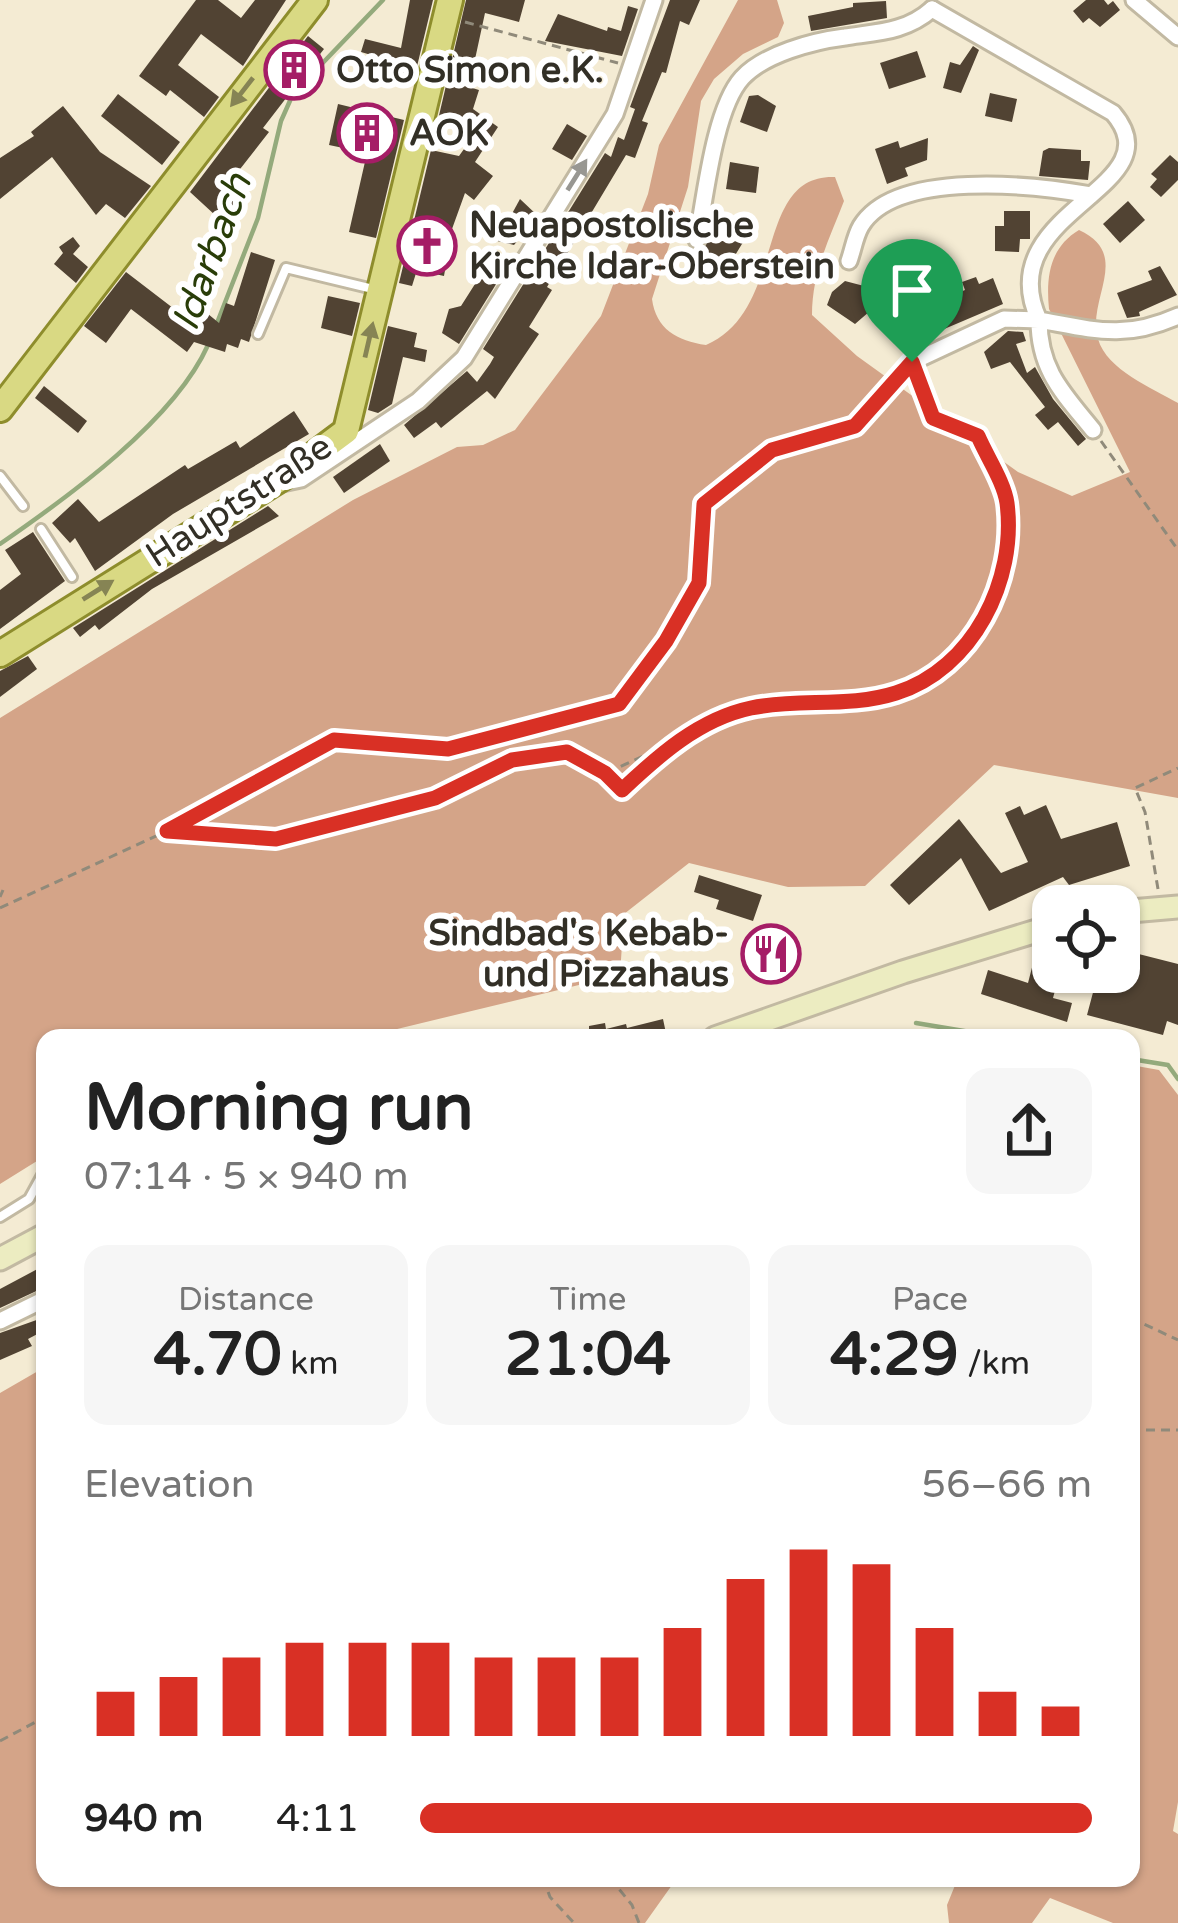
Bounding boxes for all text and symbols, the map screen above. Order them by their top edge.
building icon: Otto Simon e.K. [263,39,325,101]
place label: Otto Simon e.K. [336,49,604,92]
one-way arrow [230,76,255,107]
building icon: AOK [336,102,398,164]
place label: AOK [409,112,489,155]
one-way arrow [566,158,587,192]
water label: Idarbach [162,166,262,337]
place label: Neuapostolische Kirche Idar-Oberstein [469,204,835,288]
church icon: Neuapostolische Kirche Idar-Oberstein [396,215,458,277]
pin [861,239,963,362]
icon: arrive [879,257,945,323]
one-way arrow [360,321,379,358]
street label: Hauptstraße [138,425,340,577]
one-way arrow [81,580,115,601]
map controls [1032,885,1140,993]
button: locate [1032,885,1140,993]
place label: Sindbad's Kebab- und Pizzahaus [428,912,729,996]
restaurant icon: Sindbad's Kebab- und Pizzahaus [740,923,802,985]
text: Morning run [84,1068,474,1148]
button: share [966,1068,1092,1194]
text: 07:14 · 5 × 940 m [84,1153,409,1200]
text: Distance [178,1280,314,1319]
text: Time [550,1280,626,1319]
text: Pace [892,1280,968,1319]
text: 4.70 [154,1319,282,1391]
text: 21:04 [505,1319,671,1391]
text: 4:29 [830,1319,959,1391]
text: km [282,1344,338,1383]
text: /km [959,1344,1030,1383]
text: Elevation [84,1461,254,1508]
text: 56–66 m [921,1461,1092,1508]
text: 940 m [84,1795,203,1842]
text: 4:11 [276,1795,360,1842]

